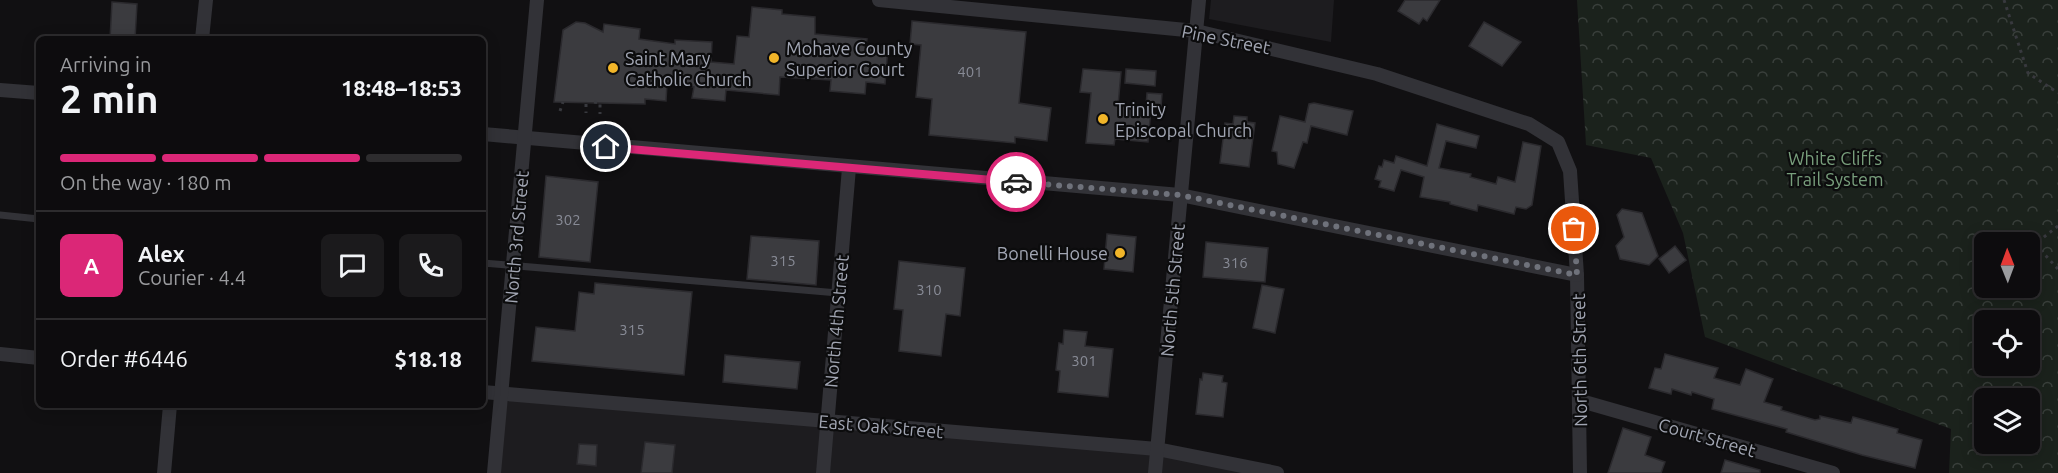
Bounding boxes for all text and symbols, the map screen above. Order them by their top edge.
street label: Pine Street [1180,21,1272,57]
place label: Mohave County Superior Court [786,38,913,79]
place label: Saint Mary Catholic Church [625,48,752,89]
marker: Mohave County Superior Court [767,51,781,65]
text: Arriving in [60,53,151,76]
marker: Saint Mary Catholic Church [606,61,620,75]
house number: 401 [957,63,983,80]
text: 18:48–18:53 [341,75,462,100]
text: 2 min [60,77,159,120]
place label: Trinity Episcopal Church [1115,99,1252,140]
marker: Trinity Episcopal Church [1096,112,1110,126]
pin [580,121,631,172]
icon: home [589,130,622,163]
park label: White Cliffs Trail System [1787,148,1883,189]
courier [986,152,1046,212]
icon: car [1000,166,1033,199]
street label: North 3rd Street [500,170,532,304]
text: On the way · 180 m [60,171,232,194]
pin [1548,203,1599,254]
house number: 302 [555,211,581,228]
icon: bag [1557,212,1590,245]
street label: North 5th Street [1156,223,1188,357]
north arrow [1974,232,2040,298]
map controls [1974,232,2040,454]
button: chat [321,234,384,297]
button: phone [399,234,462,297]
text: Alex [138,241,185,266]
place label: Bonelli House [997,243,1108,263]
marker: Bonelli House [1113,246,1127,260]
house number: 315 [770,252,796,269]
text: A [84,253,99,278]
street label: North 4th Street [820,254,852,388]
house number: 316 [1222,254,1248,271]
text: Courier · 4.4 [138,266,246,289]
house number: 310 [916,281,942,298]
street label: North 6th Street [1568,293,1590,427]
button: locate [1974,310,2040,376]
house number: 315 [619,321,645,338]
text: Order #6446 [60,346,188,371]
text: $18.18 [395,346,462,371]
house number: 301 [1071,352,1097,369]
button: layers [1974,388,2040,454]
street label: East Oak Street [818,411,944,441]
street label: Court Street [1656,414,1758,460]

